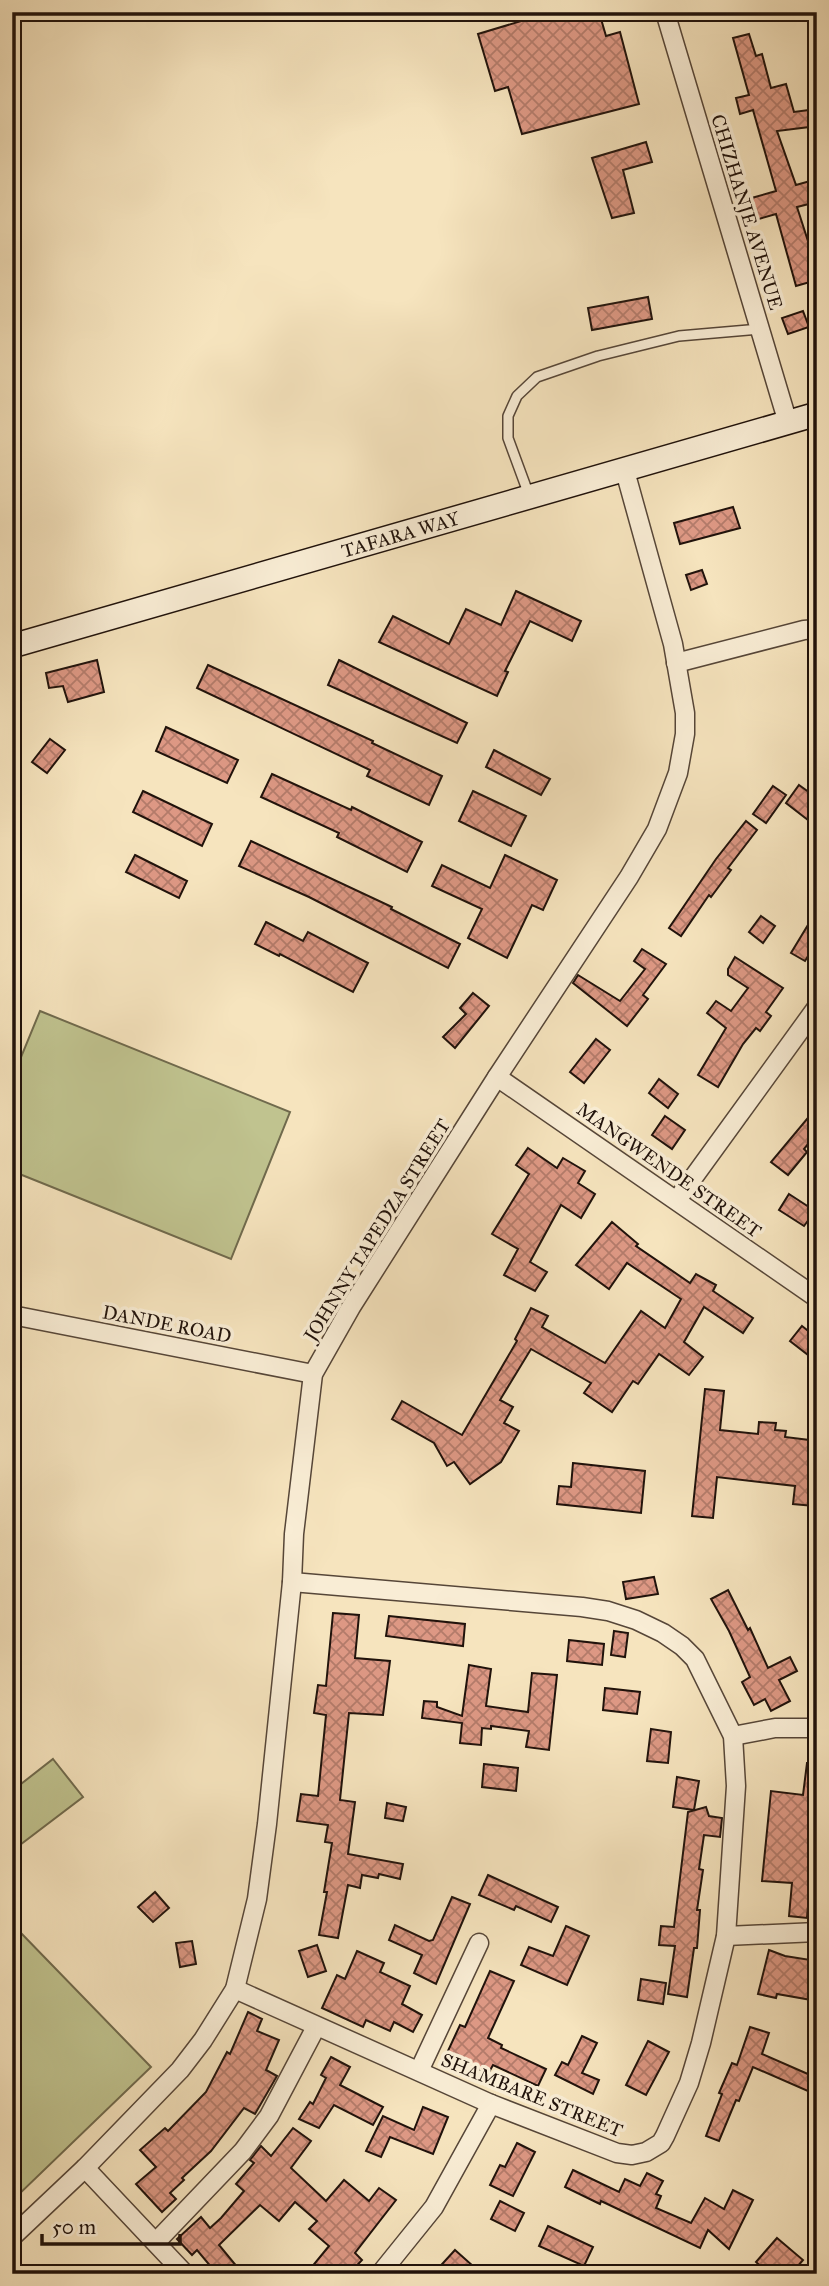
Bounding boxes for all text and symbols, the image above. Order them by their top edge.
street label: CHIZHANJE AVENUE [705,112,788,313]
street label: TAFARA WAY [339,506,463,562]
street label: MANGWENDE STREET [572,1097,766,1243]
street label: JOHNNY TAPEDZA STREET [298,1115,456,1348]
street label: DANDE ROAD [101,1300,234,1348]
street label: SHAMBARE STREET [438,2048,626,2142]
scale bar [42,2202,180,2246]
text: 50 m [52,2214,97,2240]

